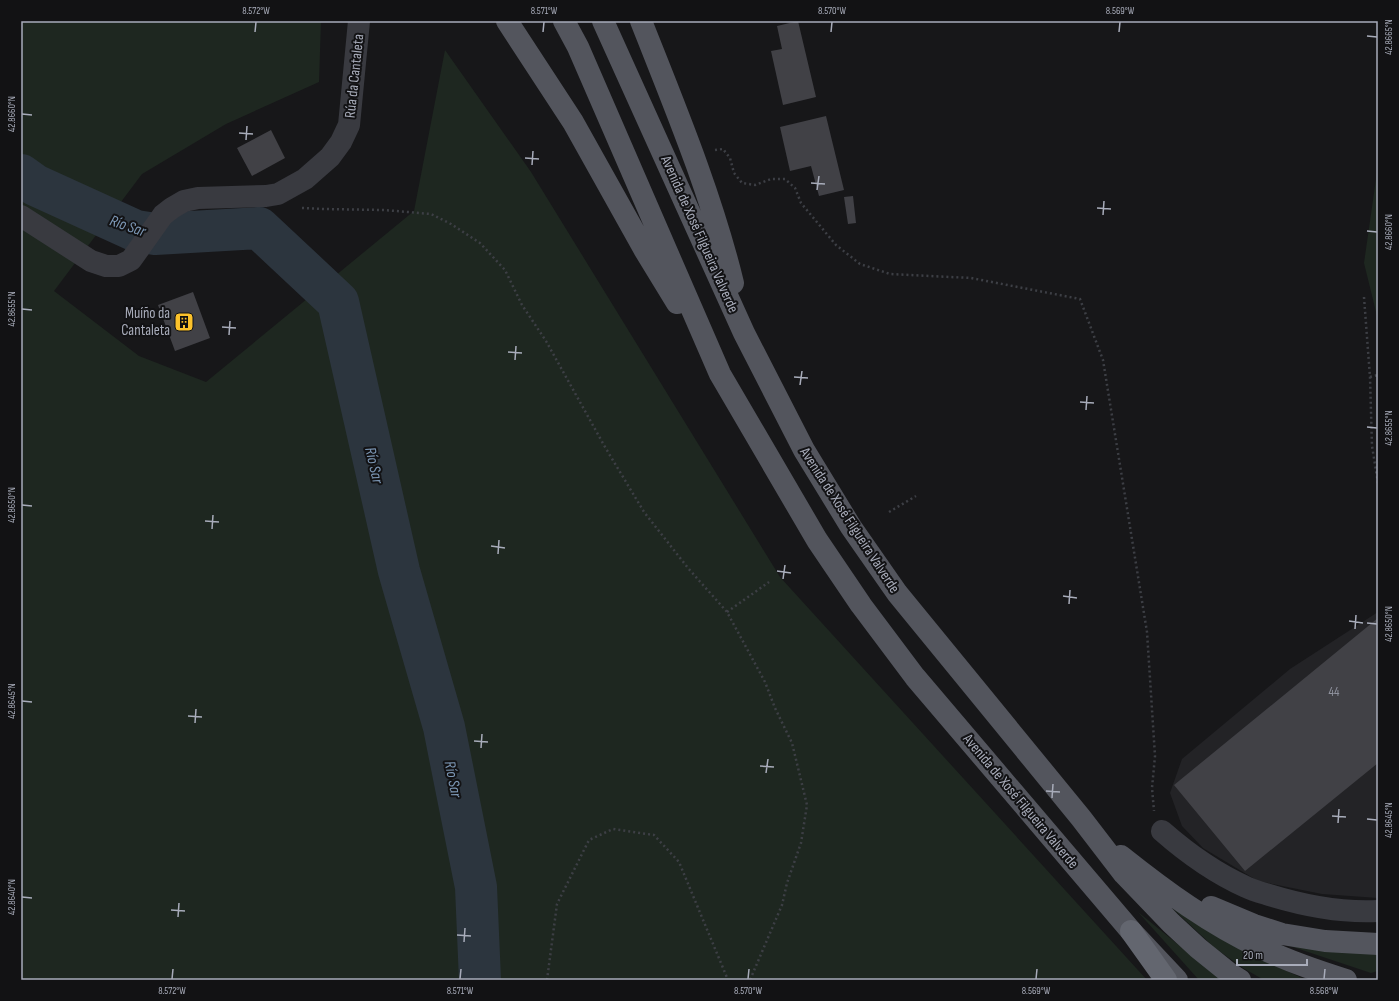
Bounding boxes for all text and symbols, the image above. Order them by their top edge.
text: 8.572°W [242,5,270,17]
text: 8.571°W [531,5,558,17]
text: 8.570°W [818,5,847,17]
text: 8.569°W [1106,5,1135,17]
text: 42.8665°N [1383,19,1395,55]
street label: Rúa da Cantaleta [341,33,368,119]
text: 42.8660°N [6,96,18,132]
street label: Avenida de Xosé Filgueira Valverde [656,152,743,316]
water label: Río Sar [107,211,148,242]
text: 42.8660°N [1383,214,1395,250]
text: 42.8655°N [6,291,18,327]
place label: Muíño da Cantaleta [121,304,170,340]
building icon: Muíño da Cantaleta [173,311,195,333]
text: 42.8655°N [1383,410,1395,446]
street label: Avenida de Xosé Filgueira Valverde [795,443,904,597]
water label: Río Sar [360,445,387,486]
text: 42.8650°N [6,487,18,523]
text: 42.8650°N [1383,606,1395,642]
text: 42.8645°N [6,683,18,719]
house number: 44 [1329,684,1340,700]
street label: Avenida de Xosé Filgueira Valverde [958,729,1083,873]
water label: Río Sar [440,759,465,800]
text: 42.8645°N [1383,802,1395,838]
text: 42.8640°N [6,879,18,915]
scale bar [1237,941,1307,967]
text: 20 m [1243,948,1263,963]
text: 8.572°W [158,985,186,997]
text: 8.571°W [447,985,474,997]
text: 8.570°W [734,985,763,997]
text: 8.569°W [1022,985,1051,997]
text: 8.568°W [1310,985,1339,997]

